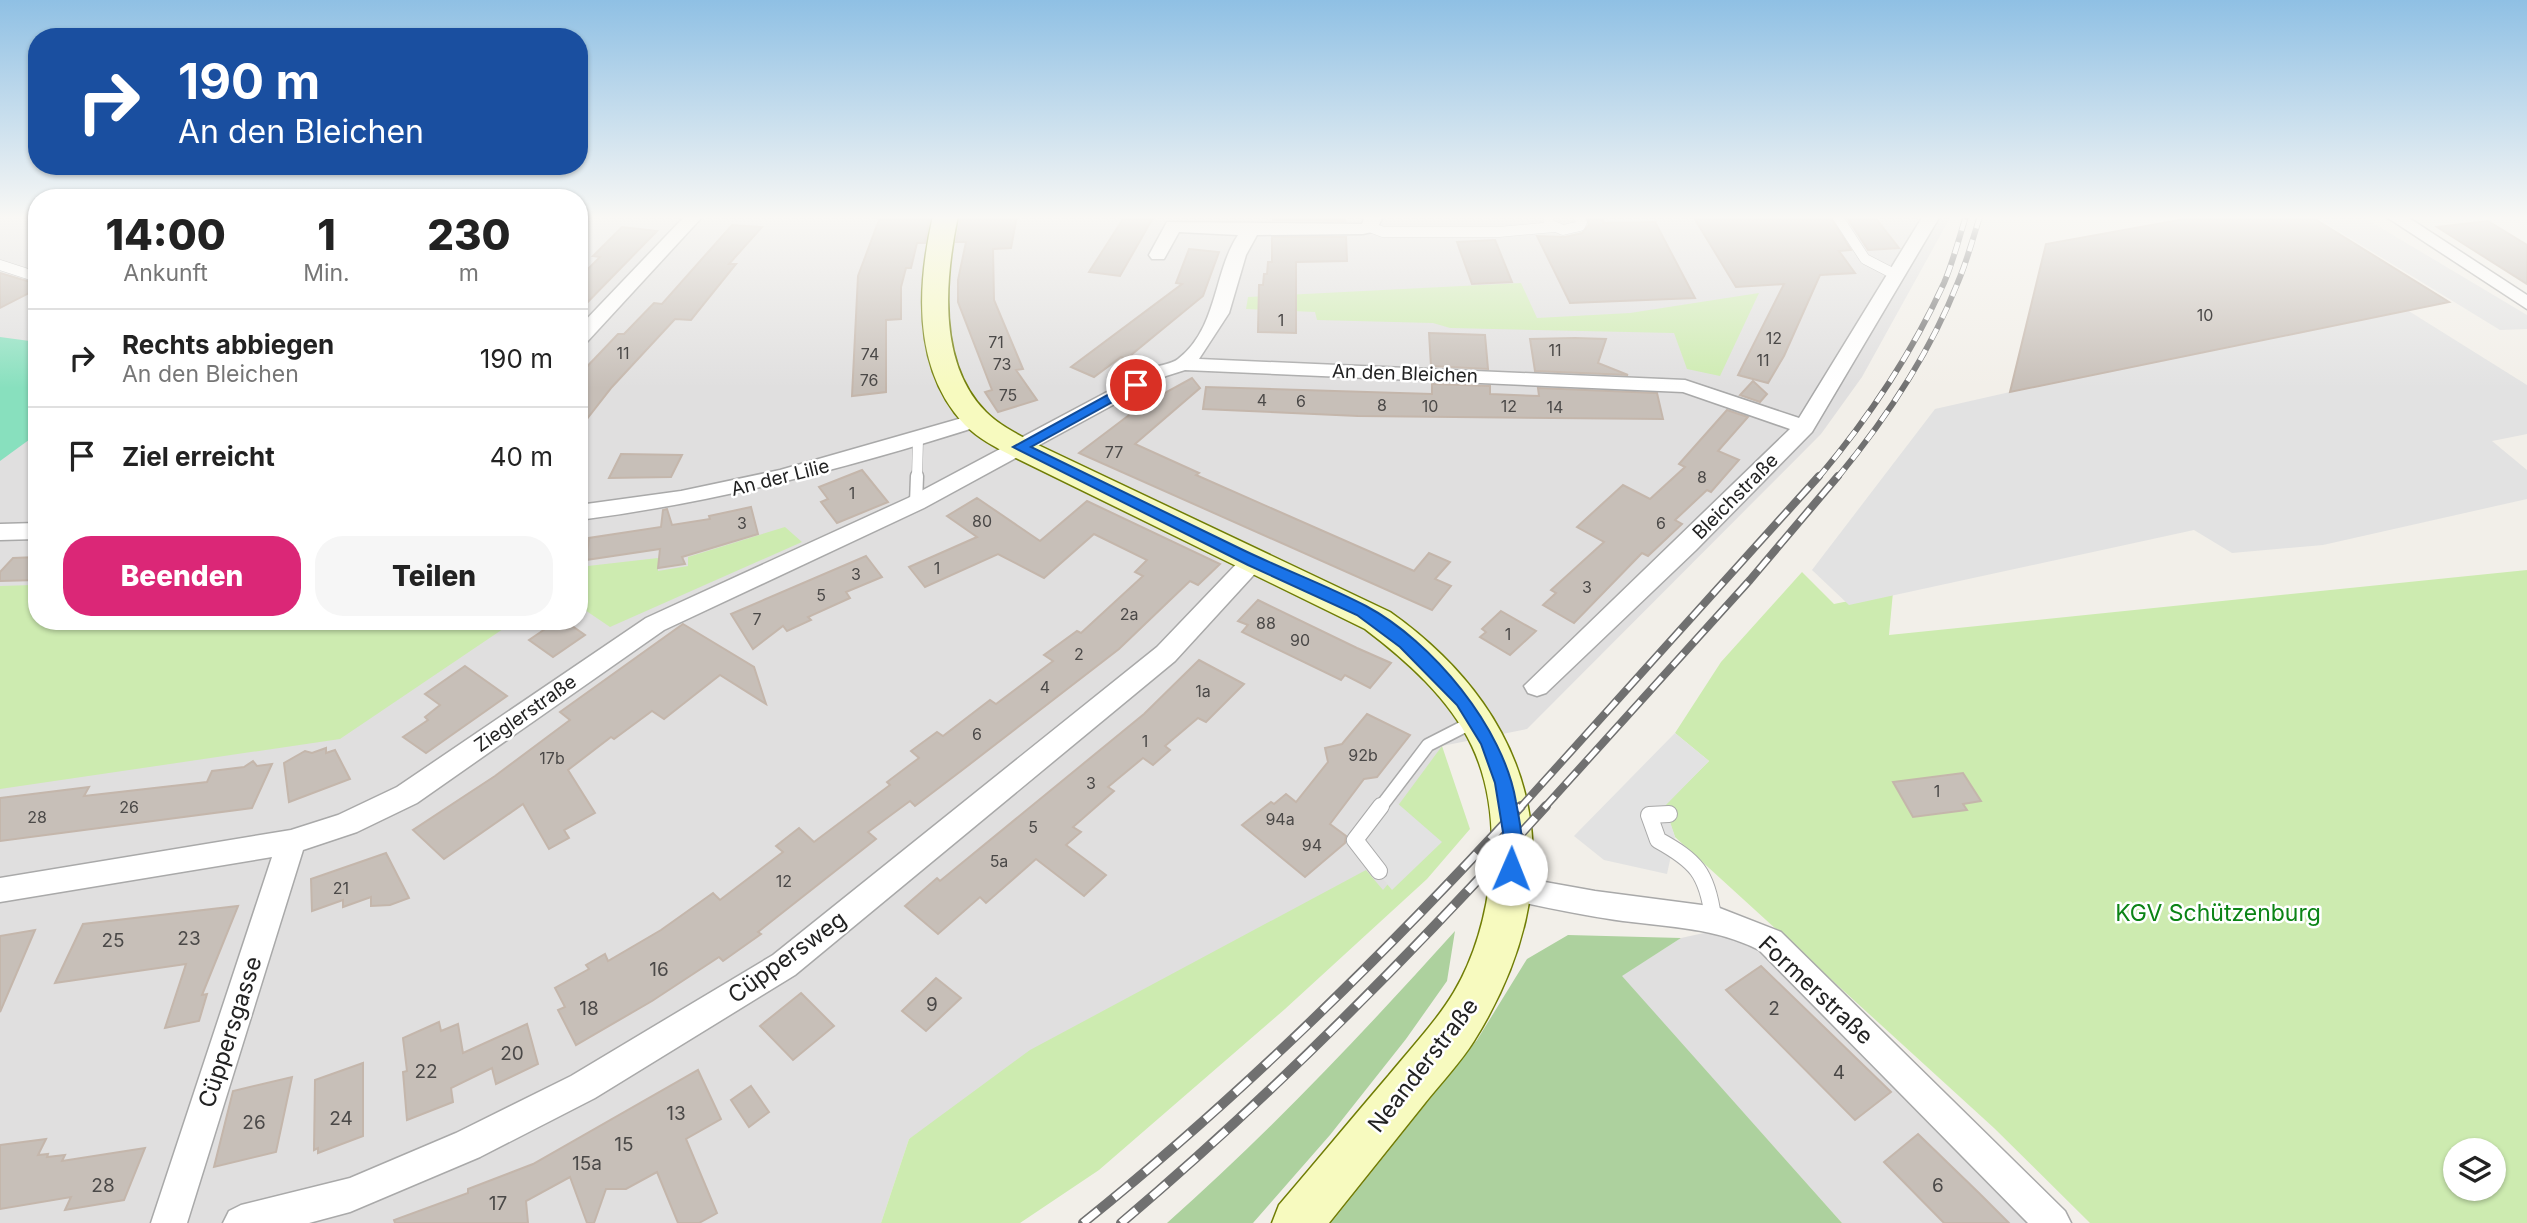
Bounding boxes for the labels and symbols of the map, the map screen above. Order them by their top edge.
house number: 10 [2197,305,2213,325]
house number: 1 [1278,310,1284,330]
house number: 12 [1766,328,1782,348]
house number: 71 [988,332,1004,352]
house number: 11 [1548,340,1562,360]
house number: 11 [616,343,630,363]
house number: 74 [861,344,879,364]
house number: 11 [1756,350,1770,370]
house number: 73 [993,354,1011,374]
pin [1106,355,1166,415]
street label: An den Bleichen [1332,359,1478,388]
house number: 76 [860,370,878,390]
house number: 75 [999,385,1017,405]
house number: 4 [1257,390,1267,410]
house number: 6 [1296,391,1306,411]
house number: 8 [1377,395,1387,415]
house number: 10 [1422,396,1438,416]
house number: 12 [1501,396,1517,416]
house number: 14 [1547,397,1563,417]
house number: 77 [1105,442,1123,462]
street label: Bleichstraße [1688,449,1783,544]
street label: An der Lilie [729,454,832,501]
house number: 8 [1697,467,1707,487]
house number: 1 [849,483,855,503]
house number: 80 [972,511,992,531]
house number: 3 [737,513,747,533]
house number: 6 [1656,513,1666,533]
house number: 1 [934,558,940,578]
house number: 3 [851,564,861,584]
house number: 3 [1582,577,1592,597]
house number: 5 [816,585,826,605]
house number: 2a [1120,604,1138,624]
house number: 7 [752,609,762,629]
house number: 88 [1256,613,1276,633]
house number: 1 [1505,624,1511,644]
house number: 90 [1290,630,1310,650]
house number: 2 [1074,644,1084,664]
street label: Zieglerstraße [470,670,581,757]
house number: 4 [1040,677,1050,697]
house number: 1a [1195,681,1211,701]
house number: 6 [972,724,982,744]
house number: 1 [1142,731,1148,751]
house number: 92b [1348,745,1378,765]
house number: 17b [539,748,565,768]
house number: 3 [1086,773,1096,793]
house number: 1 [1934,781,1940,801]
house number: 26 [119,797,139,817]
house number: 28 [27,807,47,827]
house number: 94a [1265,809,1295,829]
house number: 5 [1028,817,1038,837]
position arrow [1474,832,1548,906]
house number: 94 [1302,835,1322,855]
house number: 5a [990,851,1008,871]
house number: 12 [776,871,792,891]
house number: 21 [333,878,349,898]
park label: KGV Schützenburg [2115,899,2321,927]
street label: Cüppersweg [723,905,851,1009]
house number: 23 [177,927,201,950]
house number: 25 [101,929,125,952]
street label: Formerstraße [1753,930,1879,1050]
street label: Cüppersgasse [192,953,268,1111]
house number: 16 [649,958,669,981]
street label: Neanderstraße [1362,992,1484,1138]
house number: 9 [926,993,938,1016]
house number: 18 [579,997,599,1020]
house number: 2 [1768,997,1780,1020]
house number: 20 [500,1042,524,1065]
house number: 22 [414,1060,438,1083]
house number: 4 [1833,1061,1845,1084]
house number: 13 [666,1102,686,1125]
house number: 24 [329,1107,353,1130]
house number: 26 [242,1111,266,1134]
house number: 15 [614,1133,634,1156]
house number: 15a [572,1152,602,1175]
house number: 28 [91,1174,115,1197]
house number: 6 [1932,1174,1944,1197]
house number: 17 [489,1192,507,1215]

